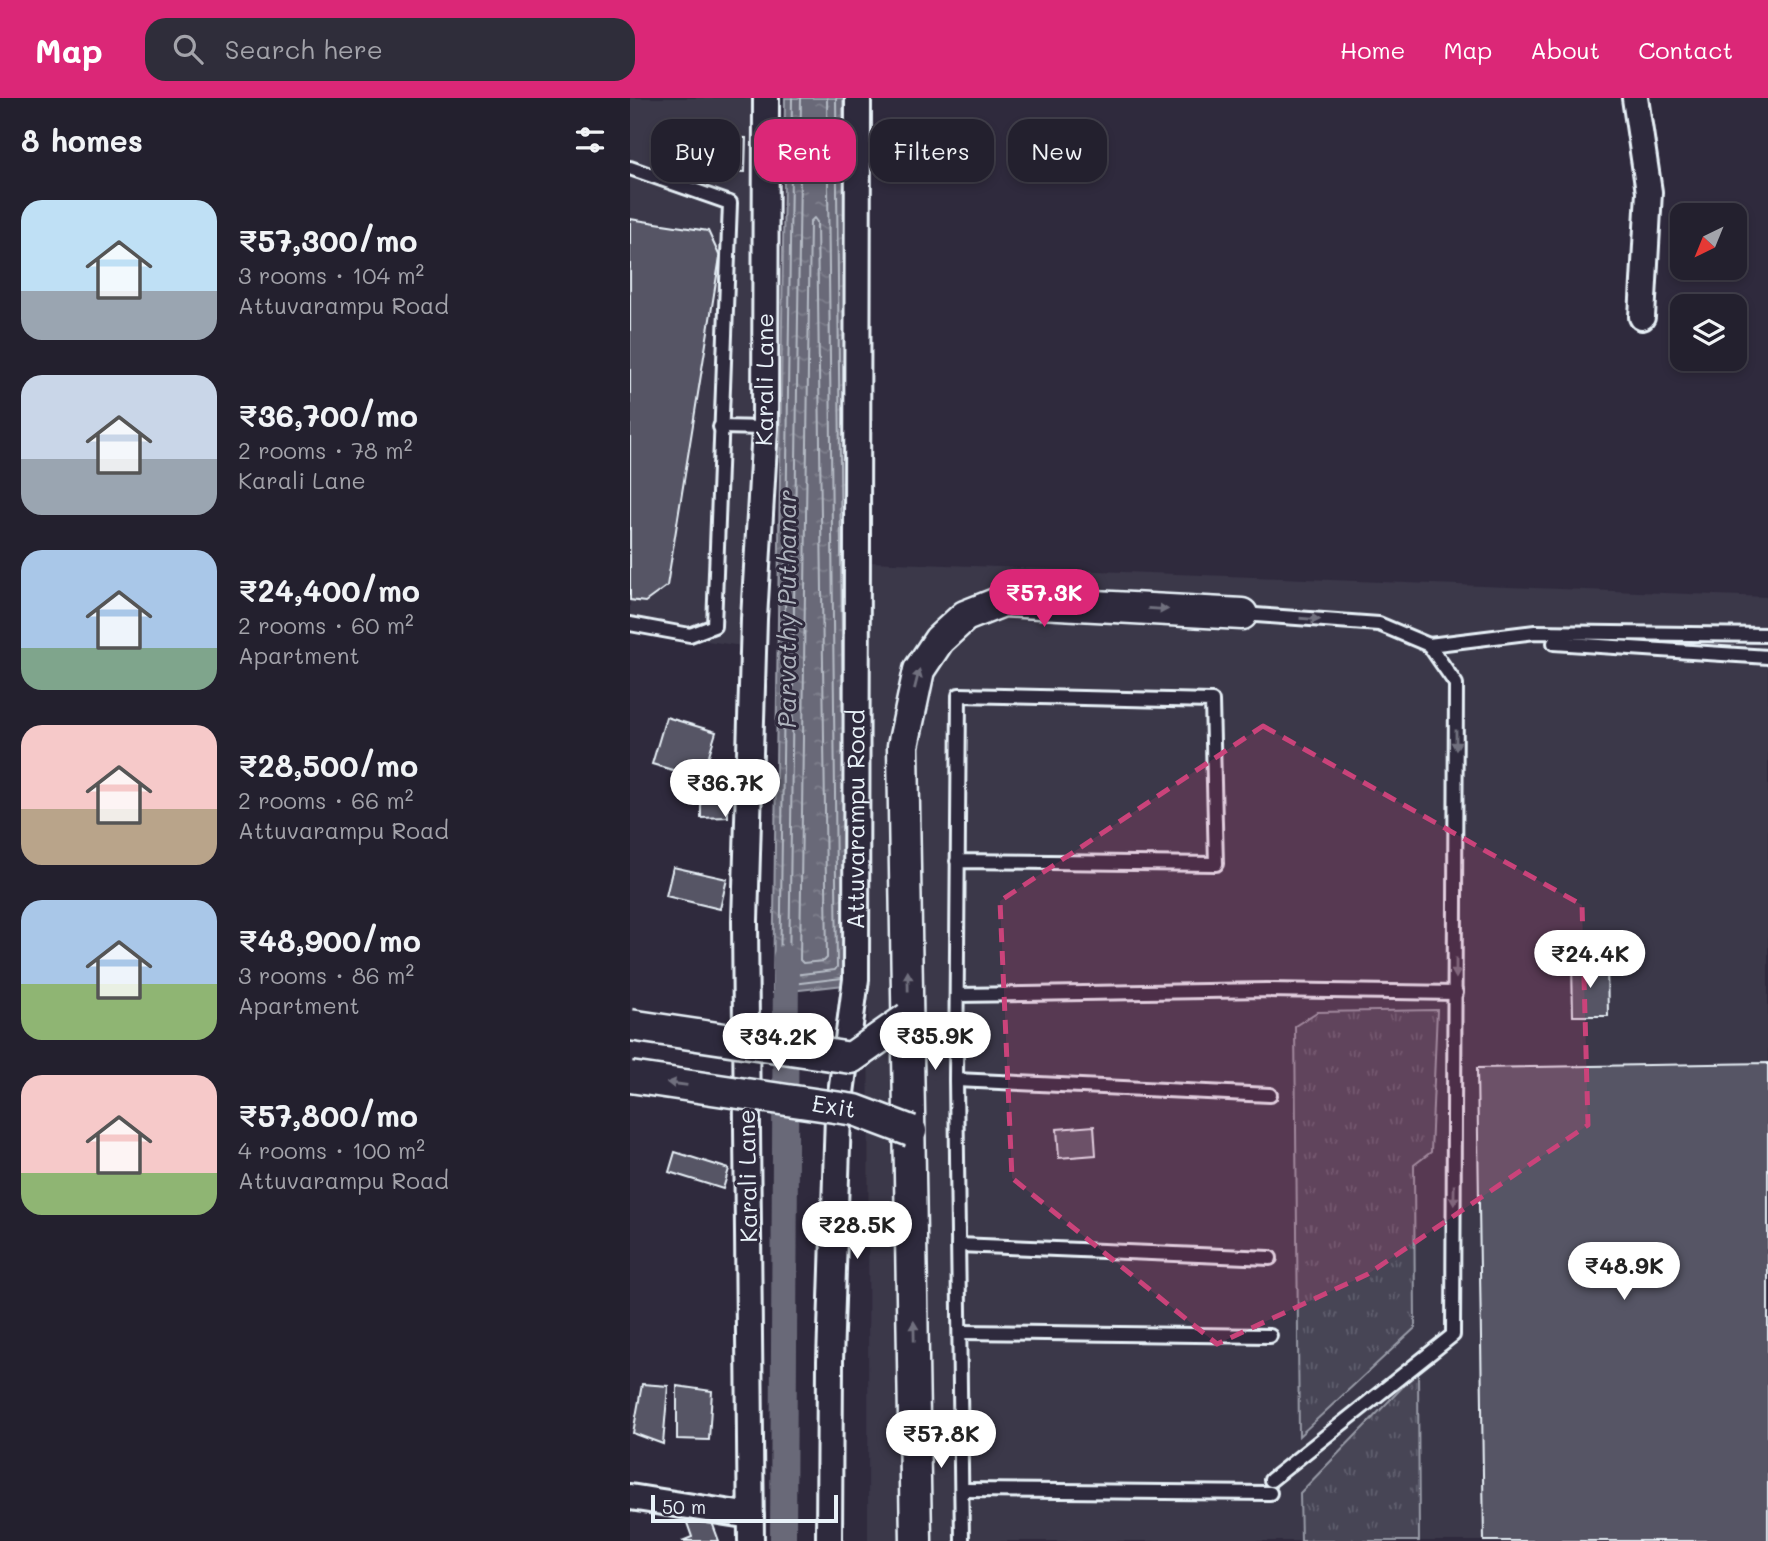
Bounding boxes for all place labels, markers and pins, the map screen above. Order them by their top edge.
pin: ₹57.3K [987,570,1101,629]
pin: ₹36.7K [668,760,782,819]
pin: ₹24.4K [1533,930,1647,990]
pin: ₹35.9K [878,1012,992,1072]
pin: ₹34.2K [721,1014,835,1073]
pin: ₹28.5K [800,1202,914,1261]
pin: ₹48.9K [1567,1242,1681,1302]
pin: ₹57.8K [884,1410,998,1470]

